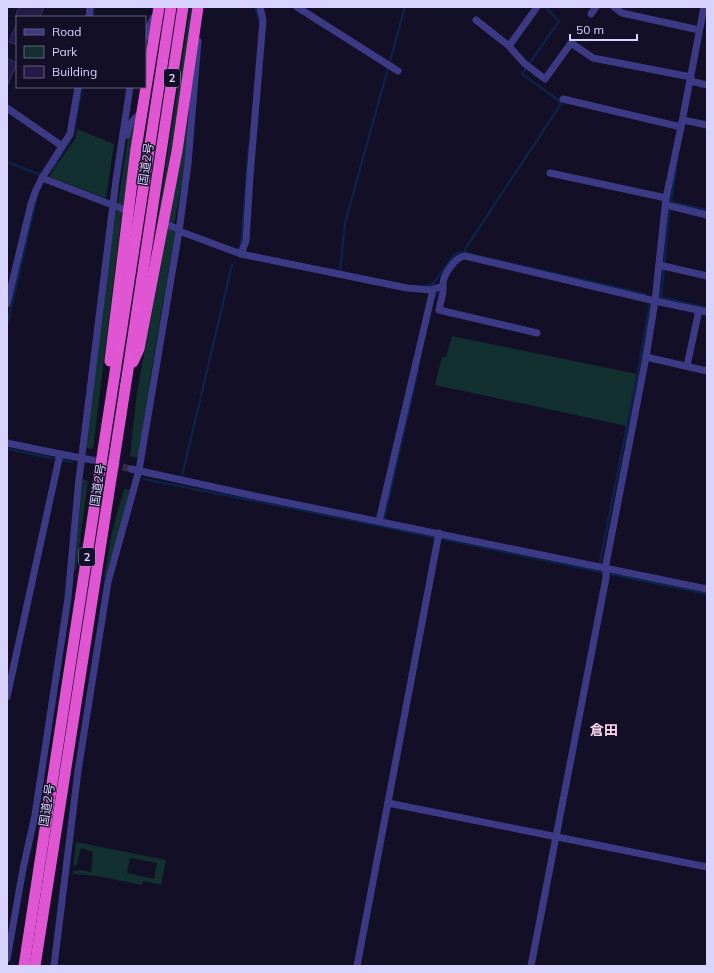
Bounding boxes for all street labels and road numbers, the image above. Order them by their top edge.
road number: 2 [164,69,180,87]
street label: 国道2号 [135,141,156,186]
street label: 国道2号 [87,462,108,507]
road number: 2 [79,548,95,566]
street label: 国道2号 [36,782,57,827]

